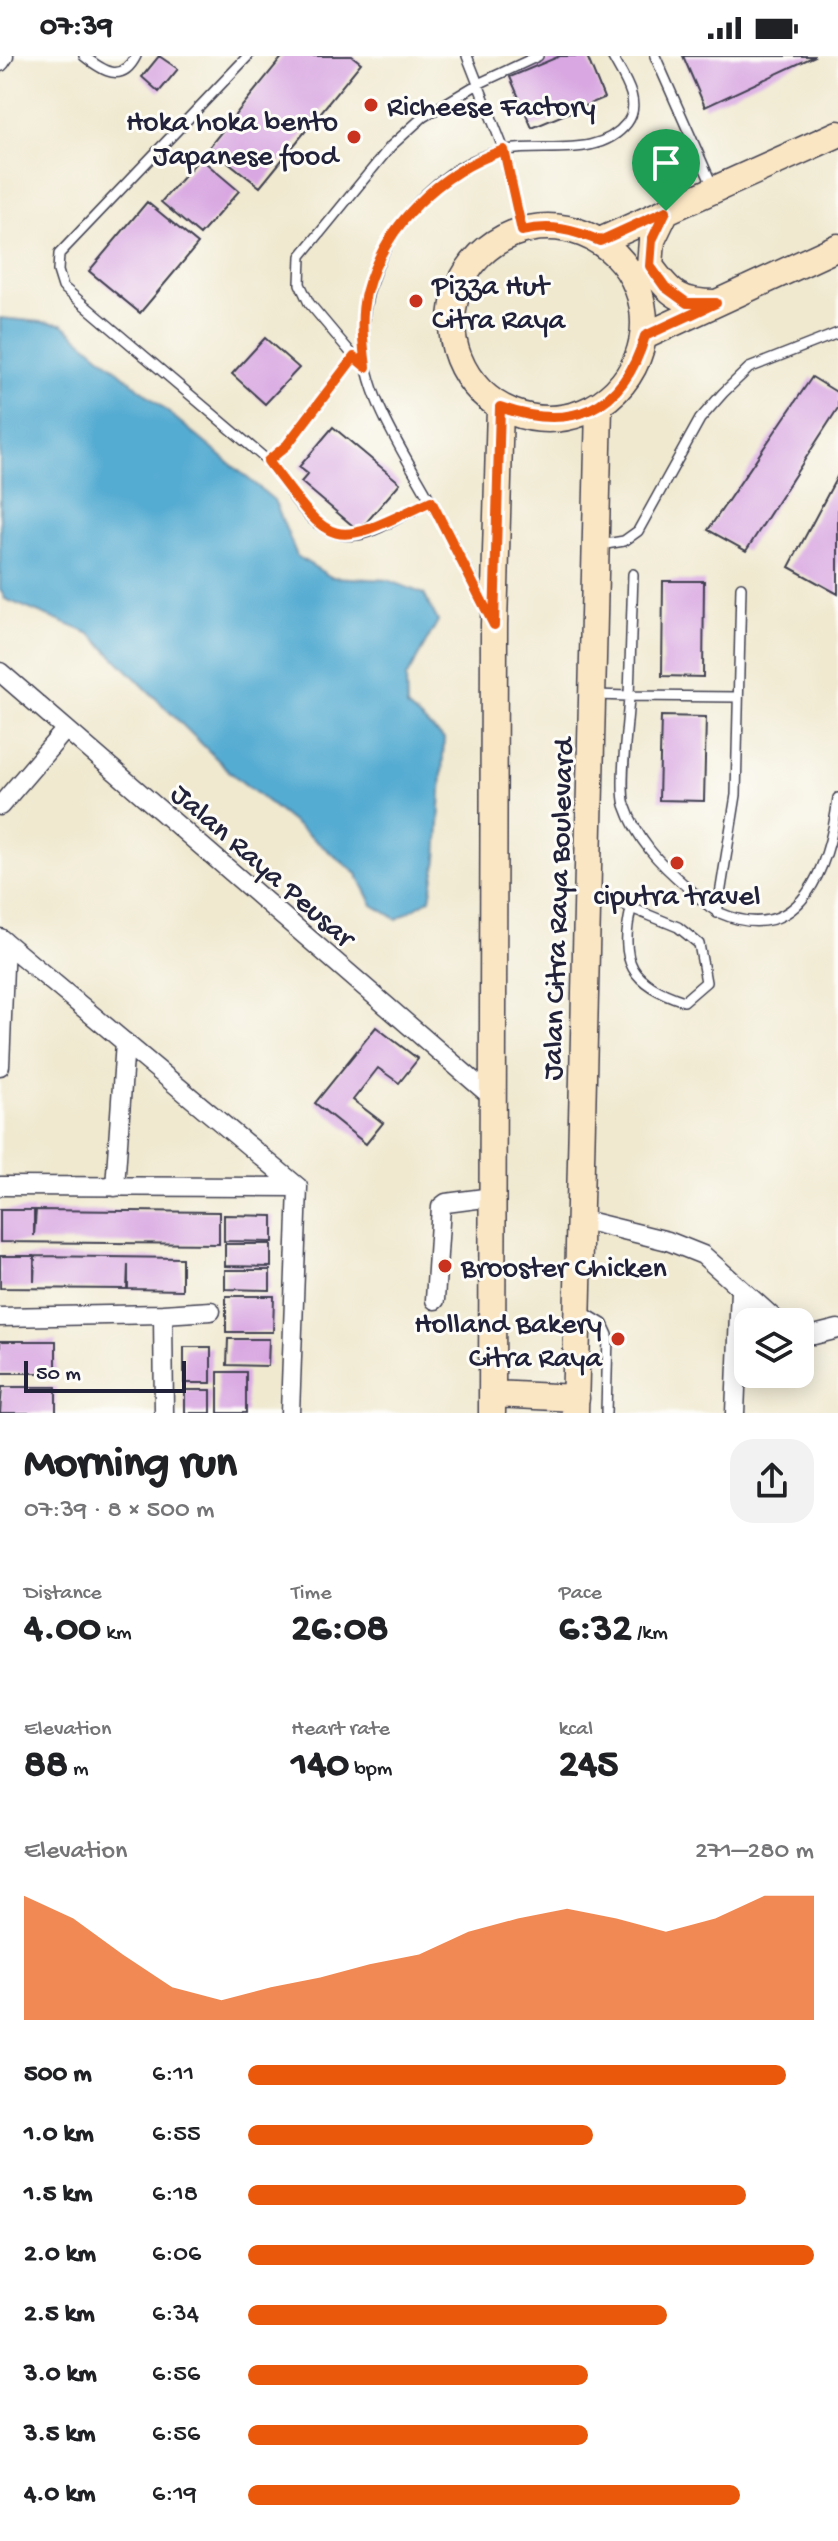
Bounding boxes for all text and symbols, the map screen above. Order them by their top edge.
text: 07:39 [40,11,113,46]
place label: Richeese Factory [387,92,596,127]
marker: Richeese Factory [362,96,380,114]
place label: Hoka hoka bento Japanese food [126,107,340,176]
marker: Hoka hoka bento Japanese food [345,128,363,146]
pin [632,129,700,211]
icon: arrive [644,141,688,185]
place label: Pizza Hut Citra Raya [431,271,567,340]
marker: Pizza Hut Citra Raya [407,292,425,310]
street label: Jalan Citra Raya Boulevard [537,735,584,1081]
street label: Jalan Raya Peusar [162,778,362,958]
marker: ciputra travel [668,854,686,872]
place label: ciputra travel [593,881,761,916]
place label: Brooster Chicken [460,1253,667,1288]
marker: Brooster Chicken [436,1257,454,1275]
map controls [734,1308,814,1388]
button: layers [734,1308,814,1388]
place label: Holland Bakery Citra Raya [414,1309,603,1378]
marker: Holland Bakery Citra Raya [609,1330,627,1348]
scale bar [24,1357,186,1393]
text: 50 m [36,1362,81,1388]
button: share [730,1439,814,1523]
text: Morning run [24,1440,237,1492]
text: 07:39 · 8 × 500 m [24,1496,214,1527]
text: Distance [24,1581,102,1607]
text: Time [291,1581,332,1607]
text: Pace [559,1581,602,1607]
text: 4.00 [24,1607,101,1654]
text: 26:08 [291,1607,388,1654]
text: 6:32 [559,1607,632,1654]
text: km [101,1621,132,1647]
text: /km [632,1621,668,1647]
text: Elevation [24,1717,111,1743]
text: Heart rate [291,1717,390,1743]
text: kcal [559,1717,593,1743]
text: 88 [24,1743,68,1790]
text: 140 [291,1743,349,1790]
text: 245 [559,1743,618,1790]
text: m [68,1757,89,1783]
text: bpm [349,1757,392,1783]
text: Elevation [24,1837,127,1868]
text: 271–280 m [695,1837,814,1868]
text: 500 m [24,2060,92,2091]
text: 6:11 [152,2060,194,2091]
text: 1.0 km [24,2120,94,2151]
text: 6:55 [152,2120,201,2151]
text: 1.5 km [24,2180,93,2211]
text: 6:18 [152,2180,198,2211]
text: 2.0 km [24,2240,96,2271]
text: 6:06 [152,2240,201,2271]
text: 2.5 km [24,2300,95,2331]
text: 6:34 [152,2300,199,2331]
text: 3.0 km [24,2360,97,2391]
text: 6:56 [152,2360,200,2391]
text: 3.5 km [24,2420,96,2451]
text: 6:56 [152,2420,200,2451]
text: 4.0 km [24,2480,95,2511]
text: 6:19 [152,2480,197,2511]

